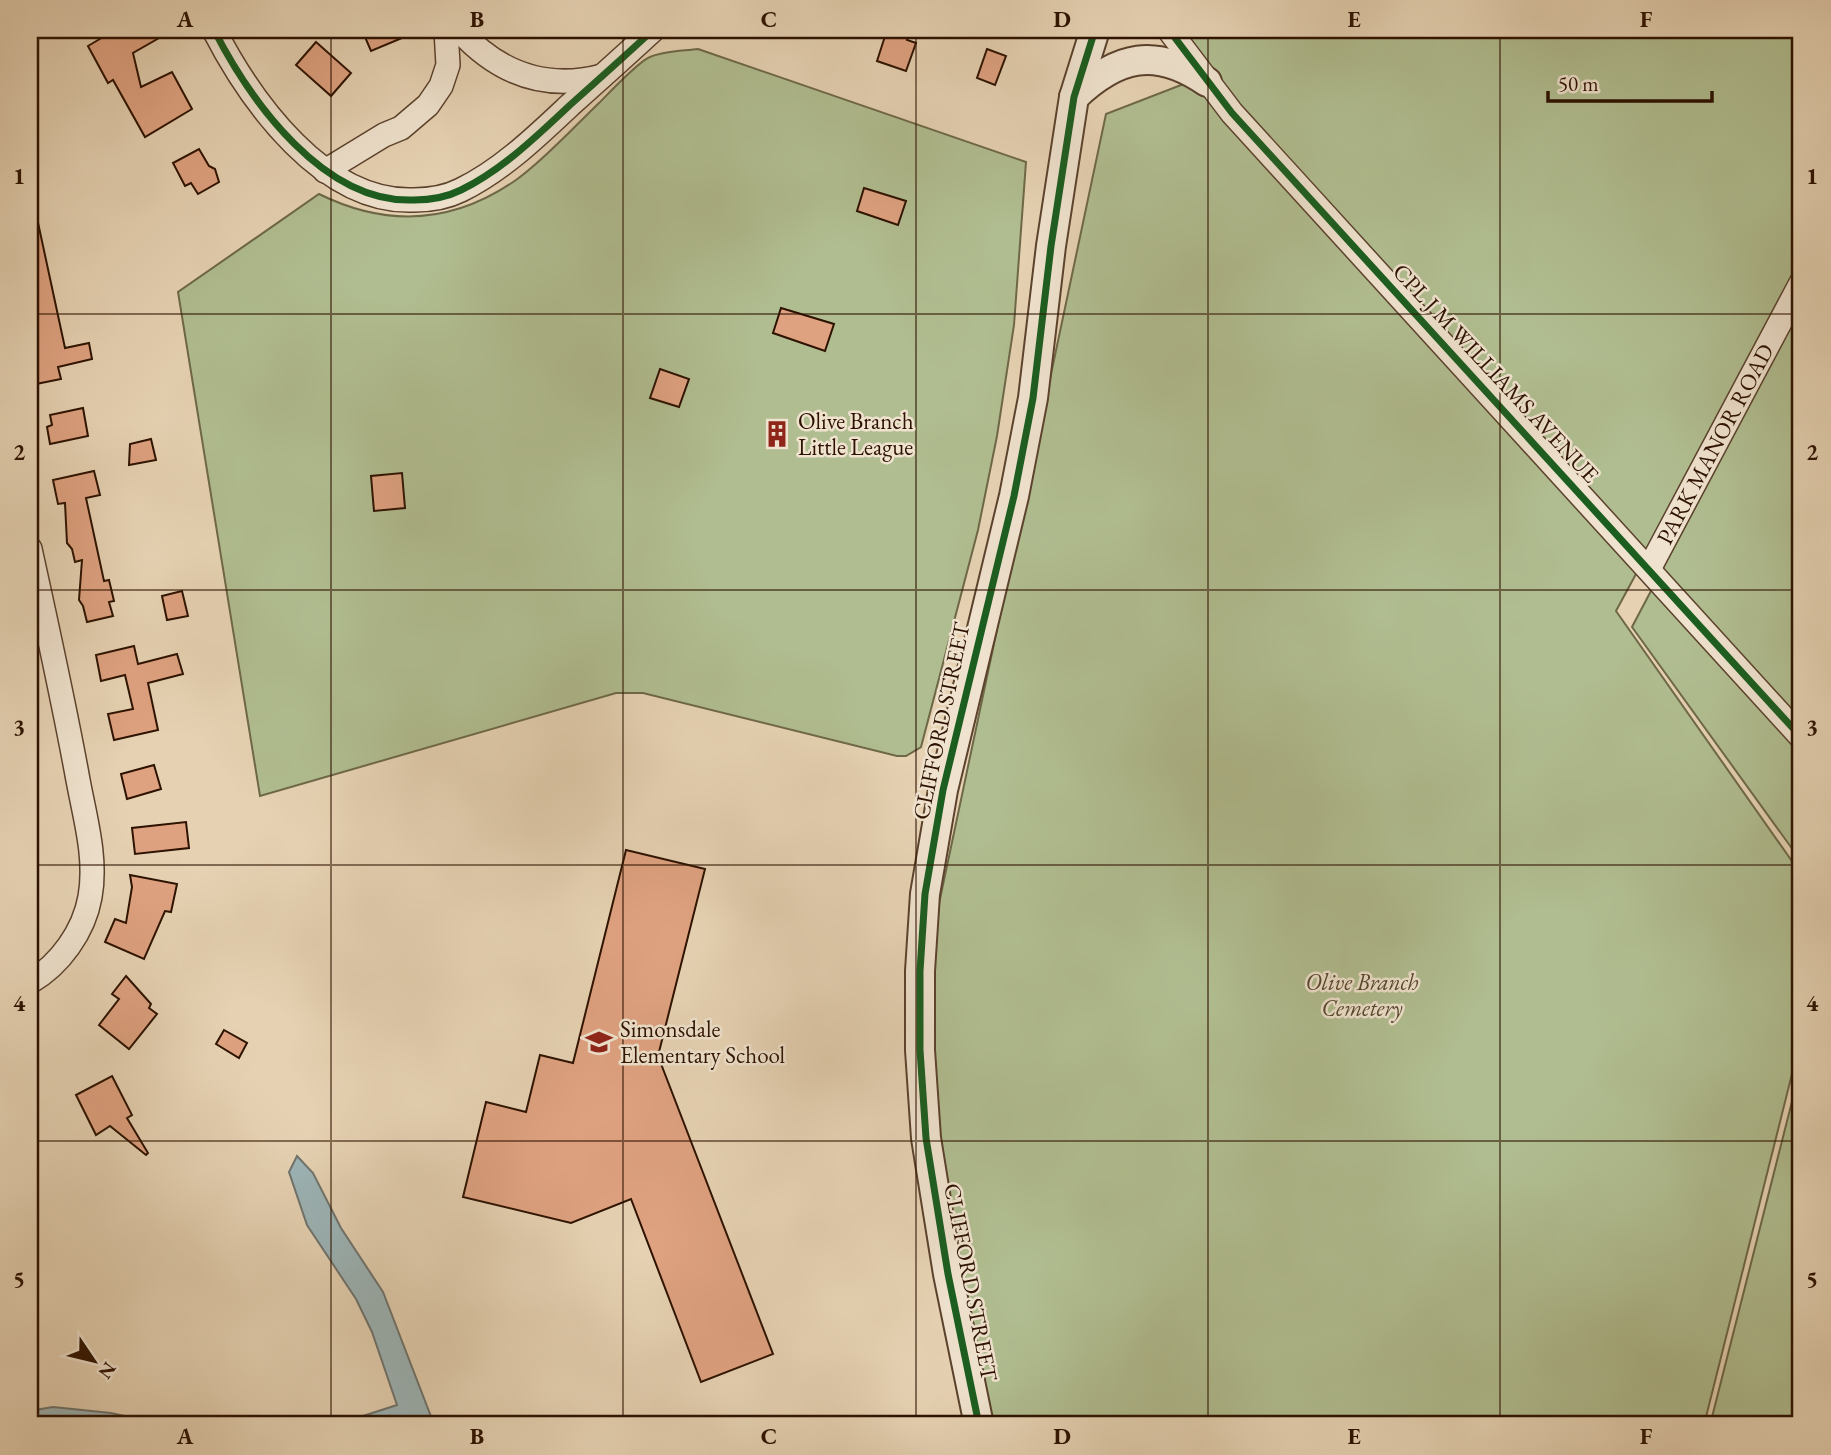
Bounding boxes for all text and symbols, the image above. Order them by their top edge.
text: A [176,4,194,34]
text: B [470,4,484,34]
text: C [761,4,777,34]
text: D [1053,4,1071,34]
text: E [1347,4,1361,34]
text: F [1640,4,1653,34]
scale bar [1548,60,1712,104]
text: 50 m [1558,70,1599,97]
text: 1 [13,161,25,191]
text: 1 [1806,161,1818,191]
street label: CPL J M WILLIAMS AVENUE [1386,257,1606,489]
street label: PARK MANOR ROAD [1649,338,1781,550]
place label: Olive Branch Little League [798,406,914,462]
building icon: Olive Branch Little League [762,419,792,449]
text: 2 [13,437,25,467]
text: 2 [1806,437,1818,467]
street label: CLIFFORD STREET [905,619,977,822]
text: 3 [13,712,25,742]
text: 3 [1806,712,1818,742]
park label: Olive Branch Cemetery [1305,967,1419,1023]
text: 4 [13,988,26,1018]
text: 4 [1806,988,1819,1018]
place label: Simonsdale Elementary School [620,1014,786,1070]
school or university icon: Simonsdale Elementary School [584,1027,614,1057]
street label: CLIFFORD STREET [937,1181,1005,1384]
text: 5 [13,1264,25,1294]
text: 5 [1806,1264,1818,1294]
north arrow [60,1326,130,1396]
text: N [93,1357,122,1384]
text: A [176,1421,194,1451]
text: B [470,1421,484,1451]
text: C [761,1421,777,1451]
text: D [1053,1421,1071,1451]
text: E [1347,1421,1361,1451]
text: F [1640,1421,1653,1451]

